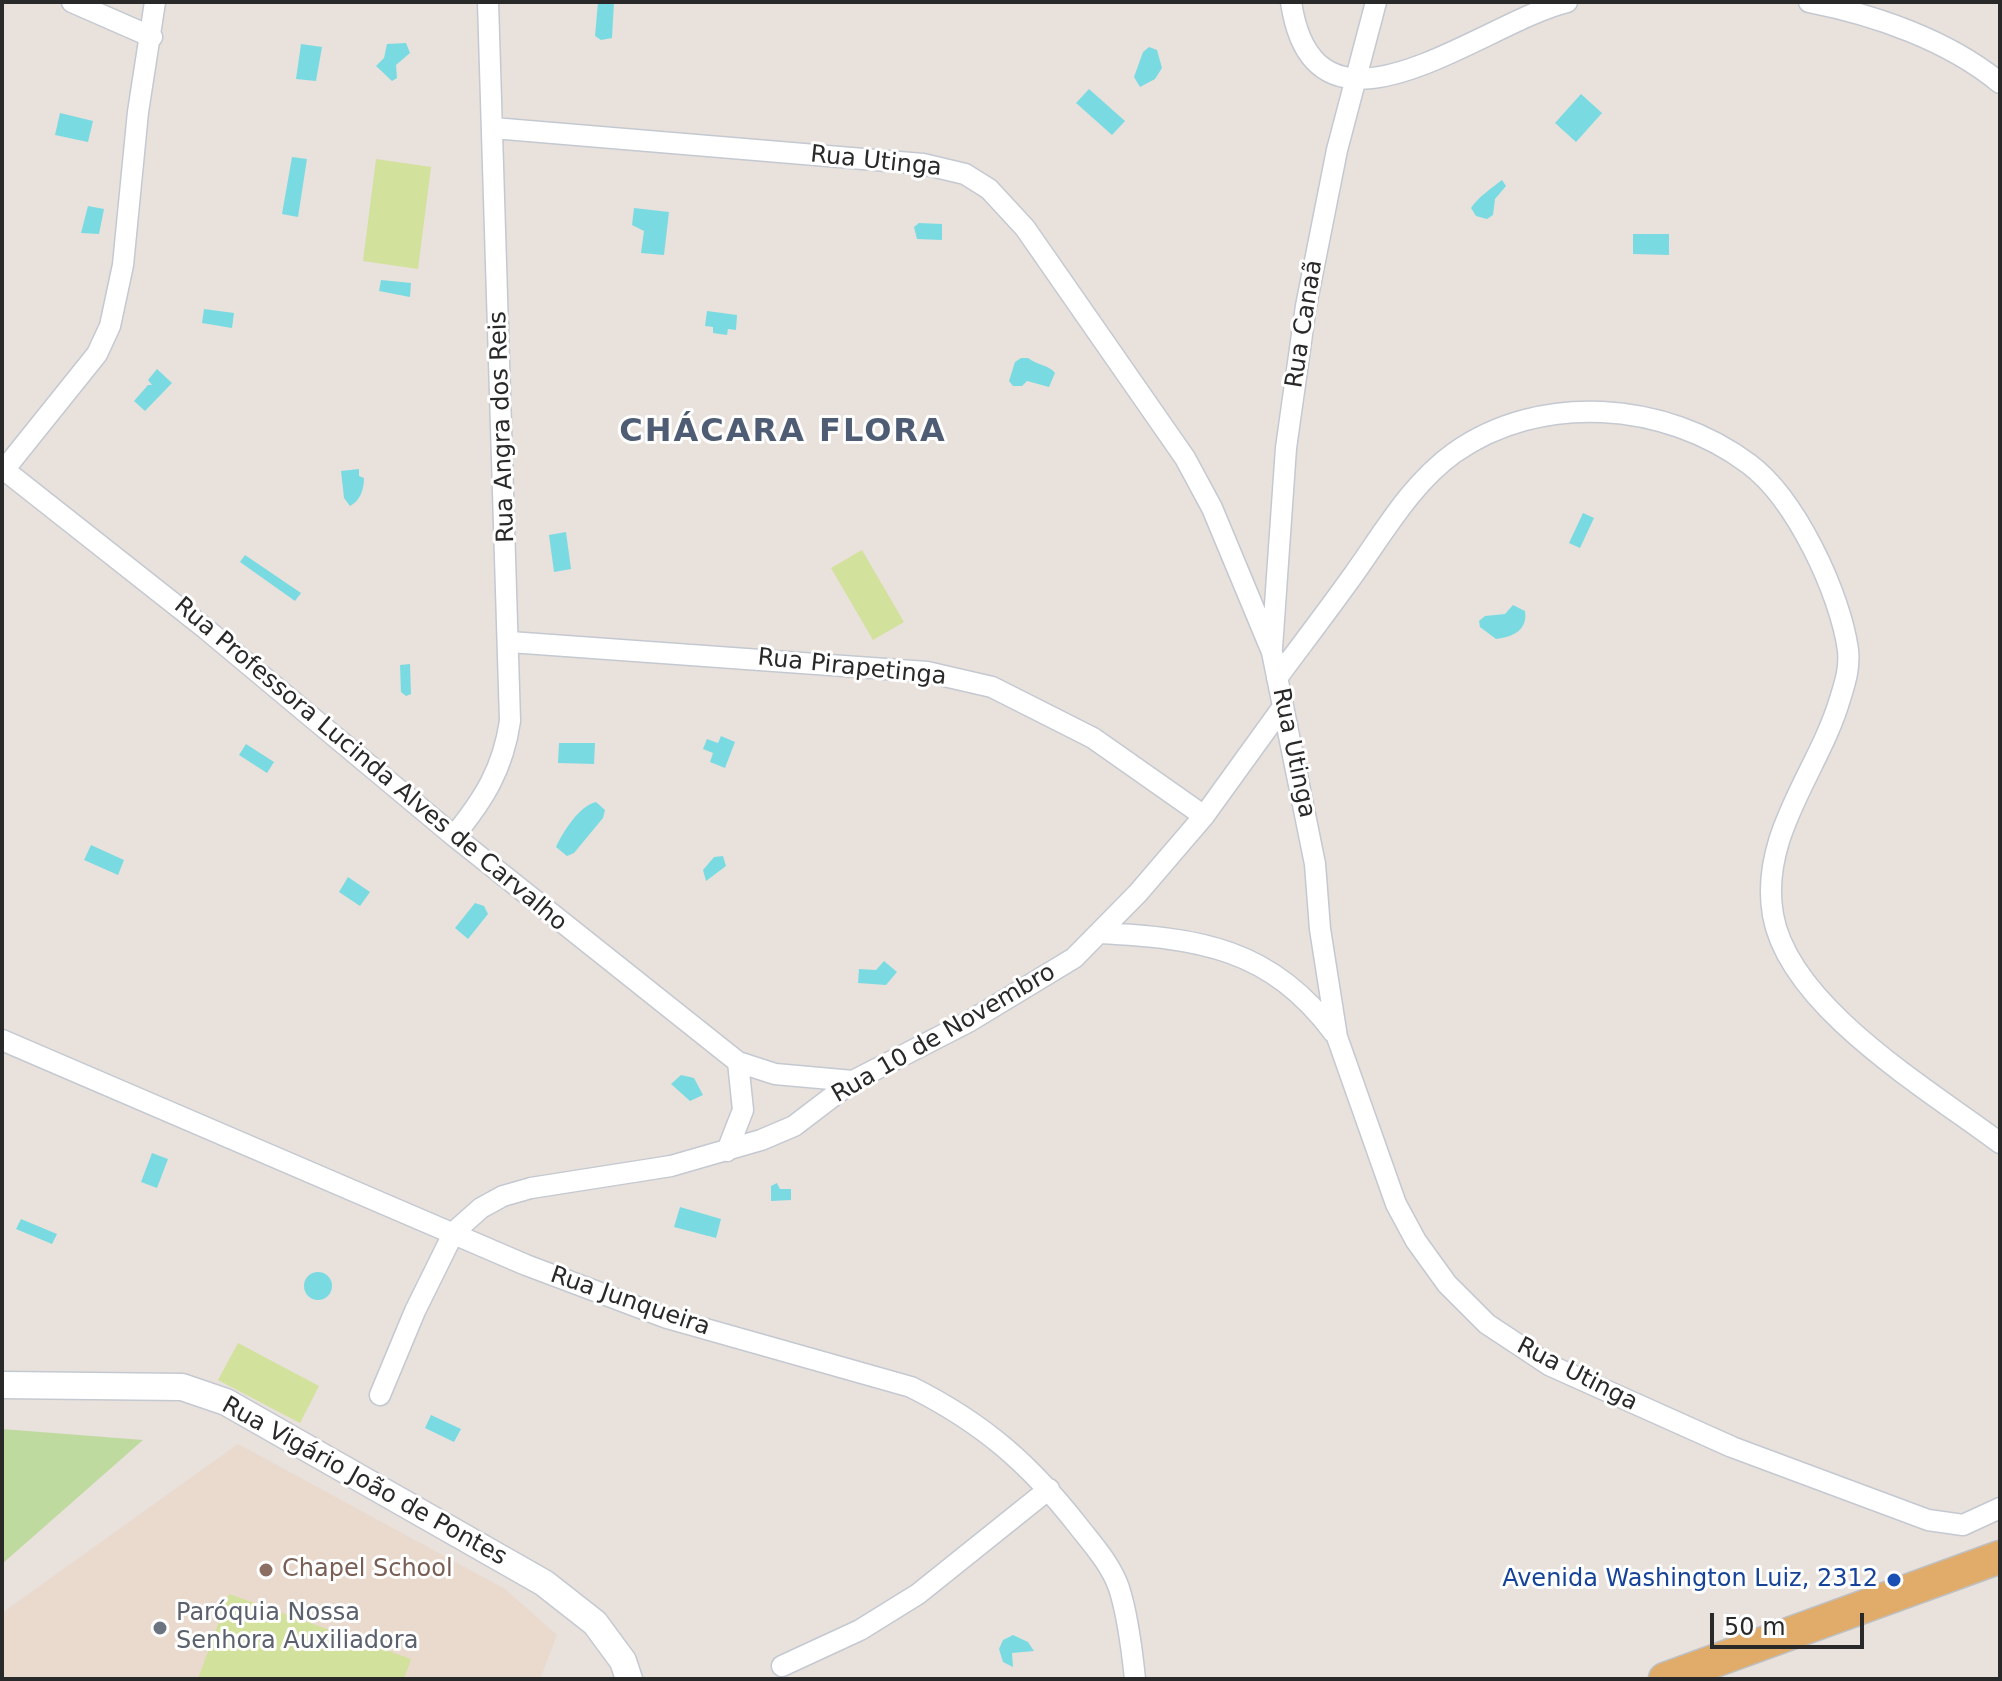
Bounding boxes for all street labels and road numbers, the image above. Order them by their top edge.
street label: Rua Utinga [809,141,943,183]
street label: Rua Canaã [1281,258,1329,390]
street label: Rua Angra dos Reis [485,311,521,543]
street label: Rua Professora Lucinda Alves de Carvalho [168,592,572,938]
street label: Rua Pirapetinga [756,644,948,692]
street label: Rua Utinga [1265,685,1321,821]
street label: Rua 10 de Novembro [827,958,1061,1110]
street label: Rua Junqueira [546,1261,714,1343]
street label: Rua Utinga [1512,1332,1642,1418]
street label: Rua Vigário João de Pontes [217,1392,511,1572]

